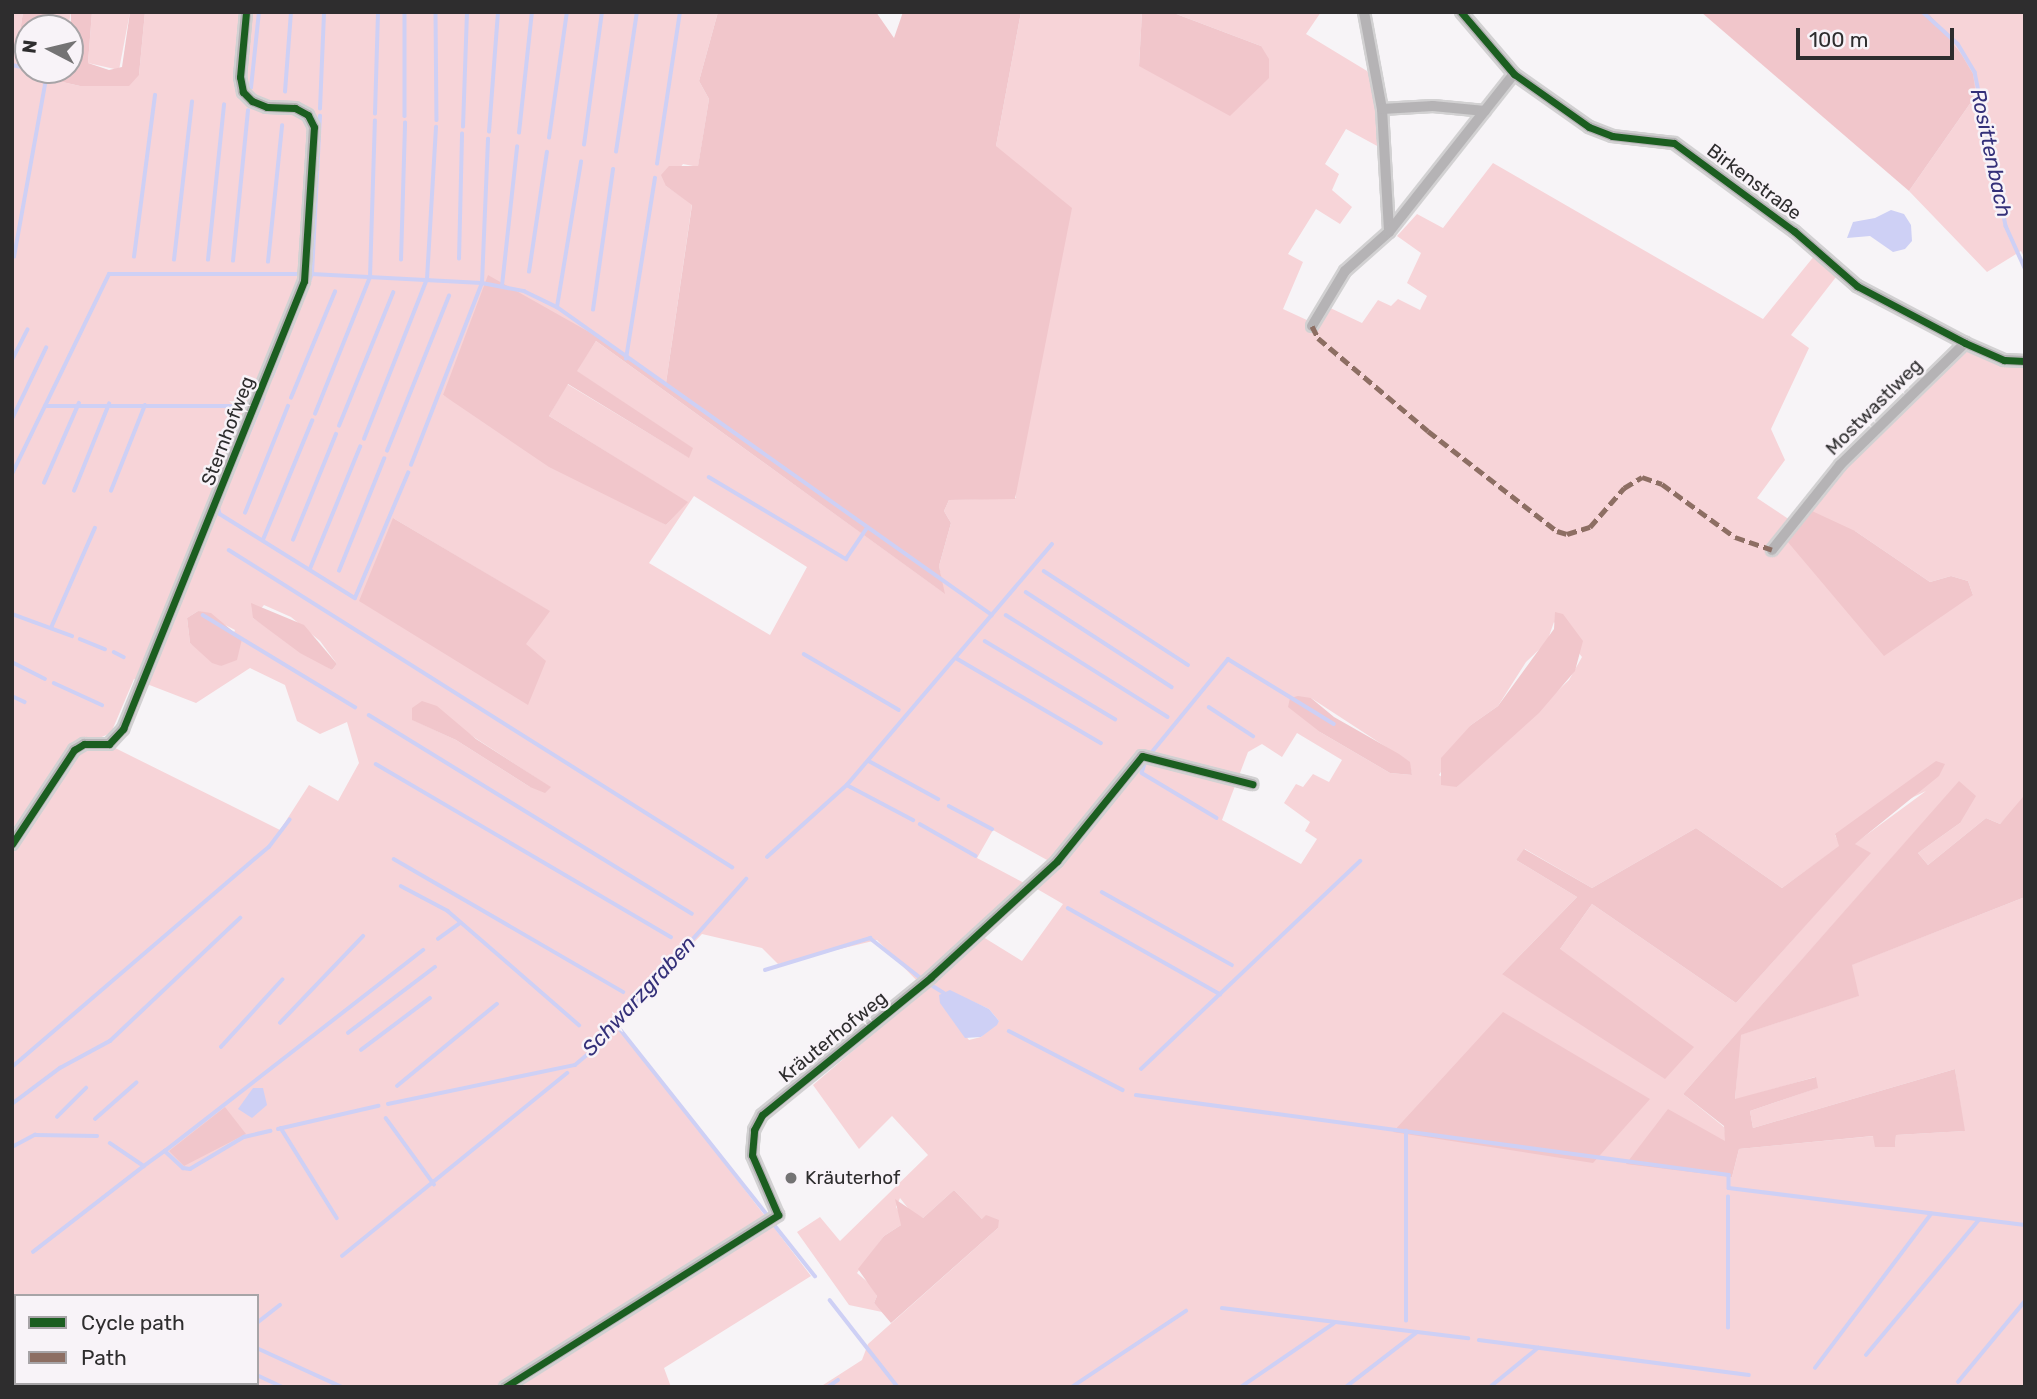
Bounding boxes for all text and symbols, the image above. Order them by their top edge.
north arrow [14,14,84,84]
scale bar [1799,14,1956,58]
text: 100 m [1809,27,1868,52]
text: N [17,38,42,55]
water label: Rosittenbach [1965,86,2017,220]
street label: Birkenstraße [1702,139,1806,225]
street label: Mostwastlweg [1821,354,1927,460]
street label: Sternhofweg [197,373,259,489]
water label: Schwarzgraben [577,931,701,1061]
street label: Kräuterhofweg [774,987,892,1087]
place label: Kräuterhof [805,1167,900,1189]
marker: Kräuterhof [783,1170,799,1186]
legend [14,1294,259,1385]
text: Cycle path [81,1310,185,1335]
text: Path [81,1345,127,1370]

